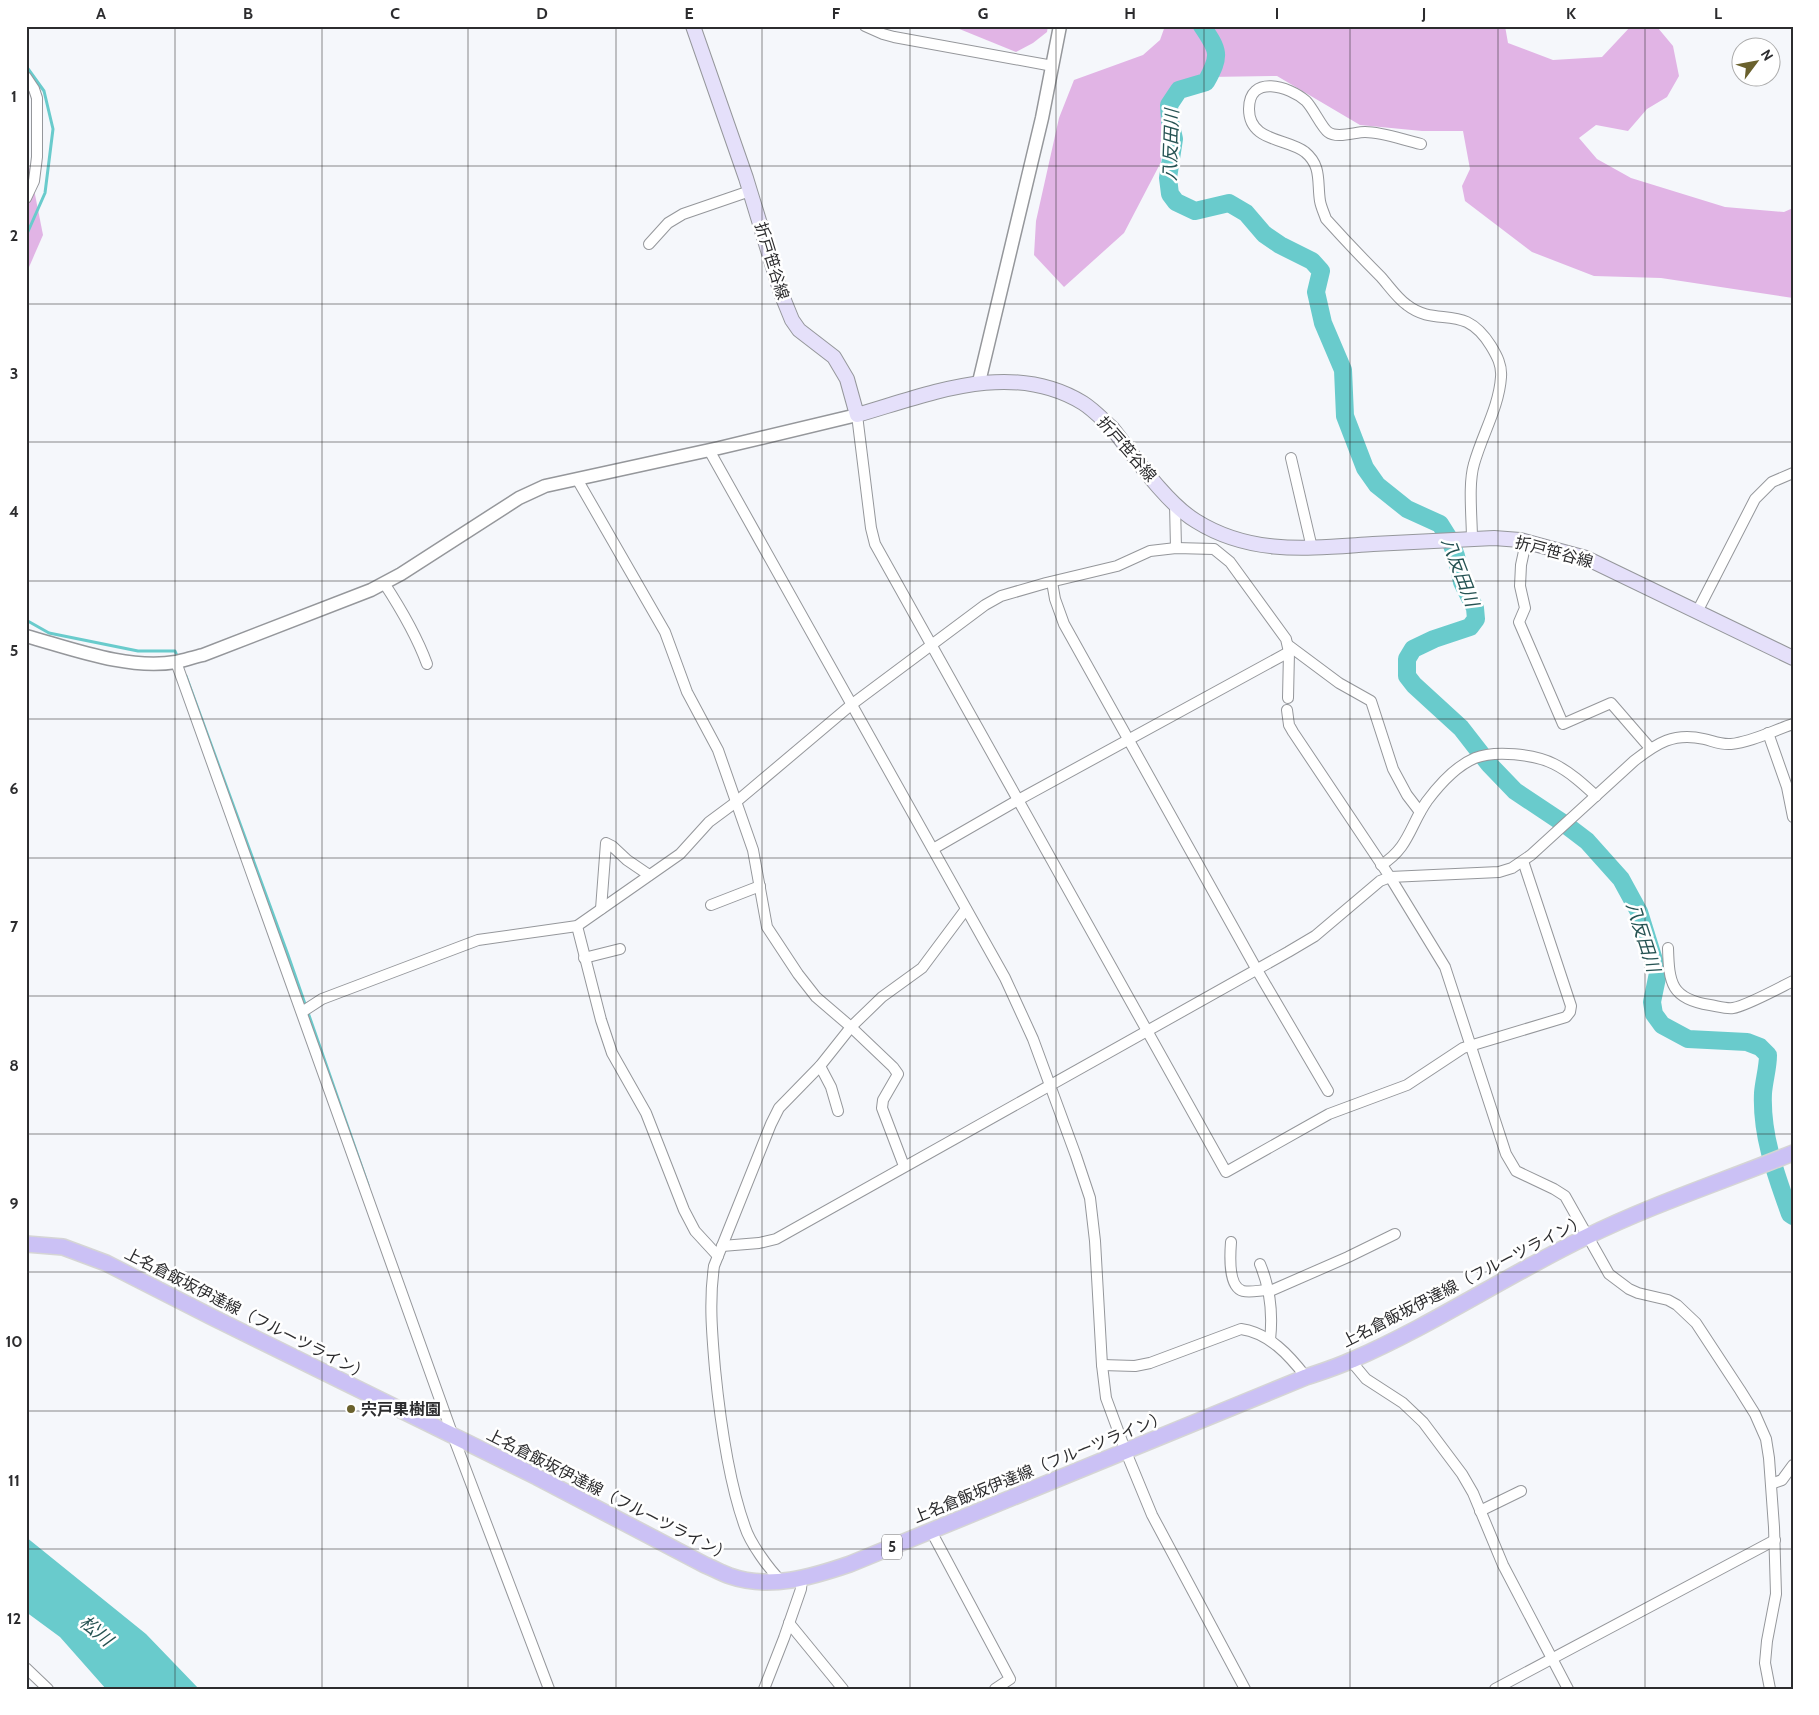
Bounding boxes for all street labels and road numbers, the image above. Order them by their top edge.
street label: 折戸笹谷線 [751,220,793,302]
street label: 折戸笹谷線 [1094,413,1160,485]
street label: 折戸笹谷線 [1513,532,1595,572]
street label: 上名倉飯坂伊達線（フルーツライン） [1339,1211,1589,1351]
street label: 上名倉飯坂伊達線（フルーツライン） [122,1244,372,1384]
street label: 上名倉飯坂伊達線（フルーツライン） [910,1407,1170,1527]
street label: 上名倉飯坂伊達線（フルーツライン） [484,1425,734,1565]
road number: 5 [882,1534,902,1560]

